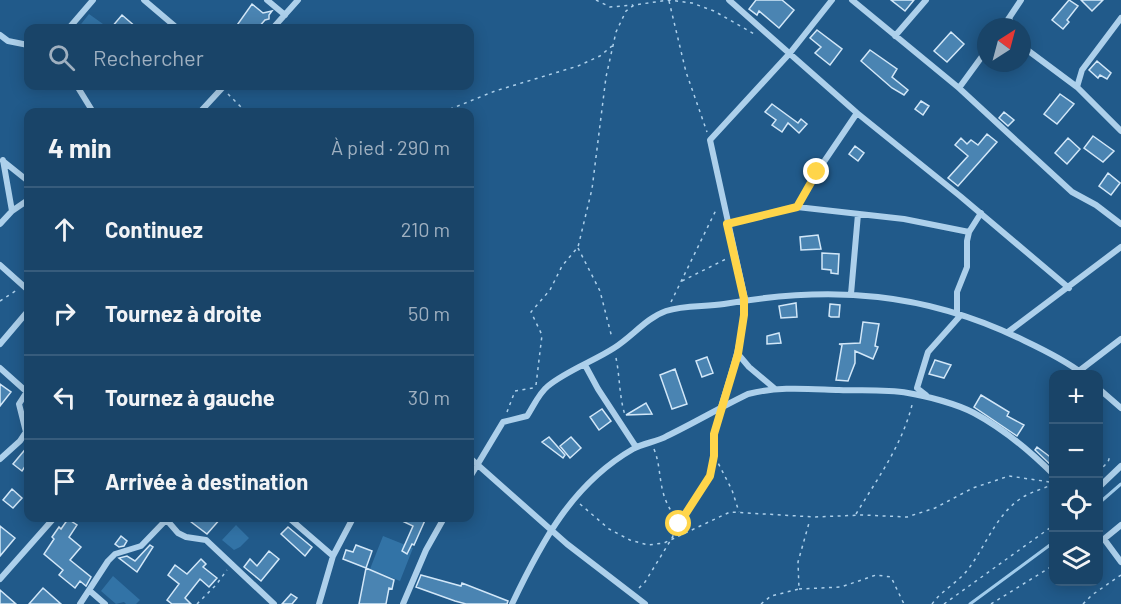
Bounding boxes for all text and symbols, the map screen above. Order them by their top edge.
north arrow [977,18,1031,72]
search box [24,24,474,90]
icon: search [45,41,78,74]
text: Rechercher [93,44,204,70]
text: 4 min [48,132,112,163]
text: À pied · 290 m [331,135,450,159]
route end [803,158,829,184]
icon: ahead [48,213,81,246]
text: Continuez [105,216,203,242]
text: 210 m [401,217,450,241]
icon: right [48,297,81,330]
text: Tournez à droite [105,300,262,326]
text: 50 m [408,301,450,325]
map controls [1049,370,1103,586]
button: + [1049,370,1103,424]
icon: left [48,381,81,414]
text: Tournez à gauche [105,384,275,410]
text: 30 m [408,385,450,409]
button: − [1049,424,1103,478]
icon: arrive [48,465,81,498]
text: Arrivée à destination [105,468,308,494]
button: locate [1049,478,1103,532]
route start [665,510,691,536]
button: layers [1049,532,1103,586]

